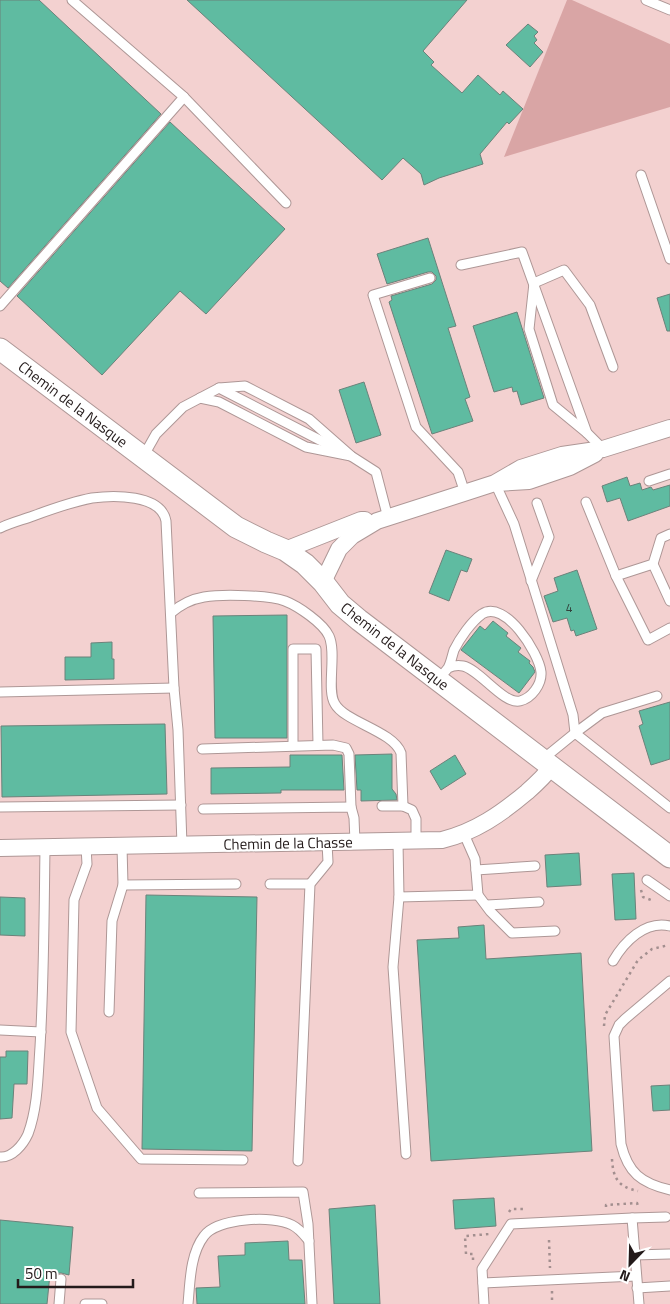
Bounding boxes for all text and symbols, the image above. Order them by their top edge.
street label: Chemin de la Nasque [13,355,133,453]
street label: Chemin de la Nasque [336,596,454,696]
house number: 4 [566,598,573,617]
street label: Chemin de la Chasse [223,830,353,856]
north arrow [605,1239,655,1289]
scale bar [18,1256,132,1288]
text: 50 m [25,1262,58,1285]
text: N [616,1265,633,1288]

